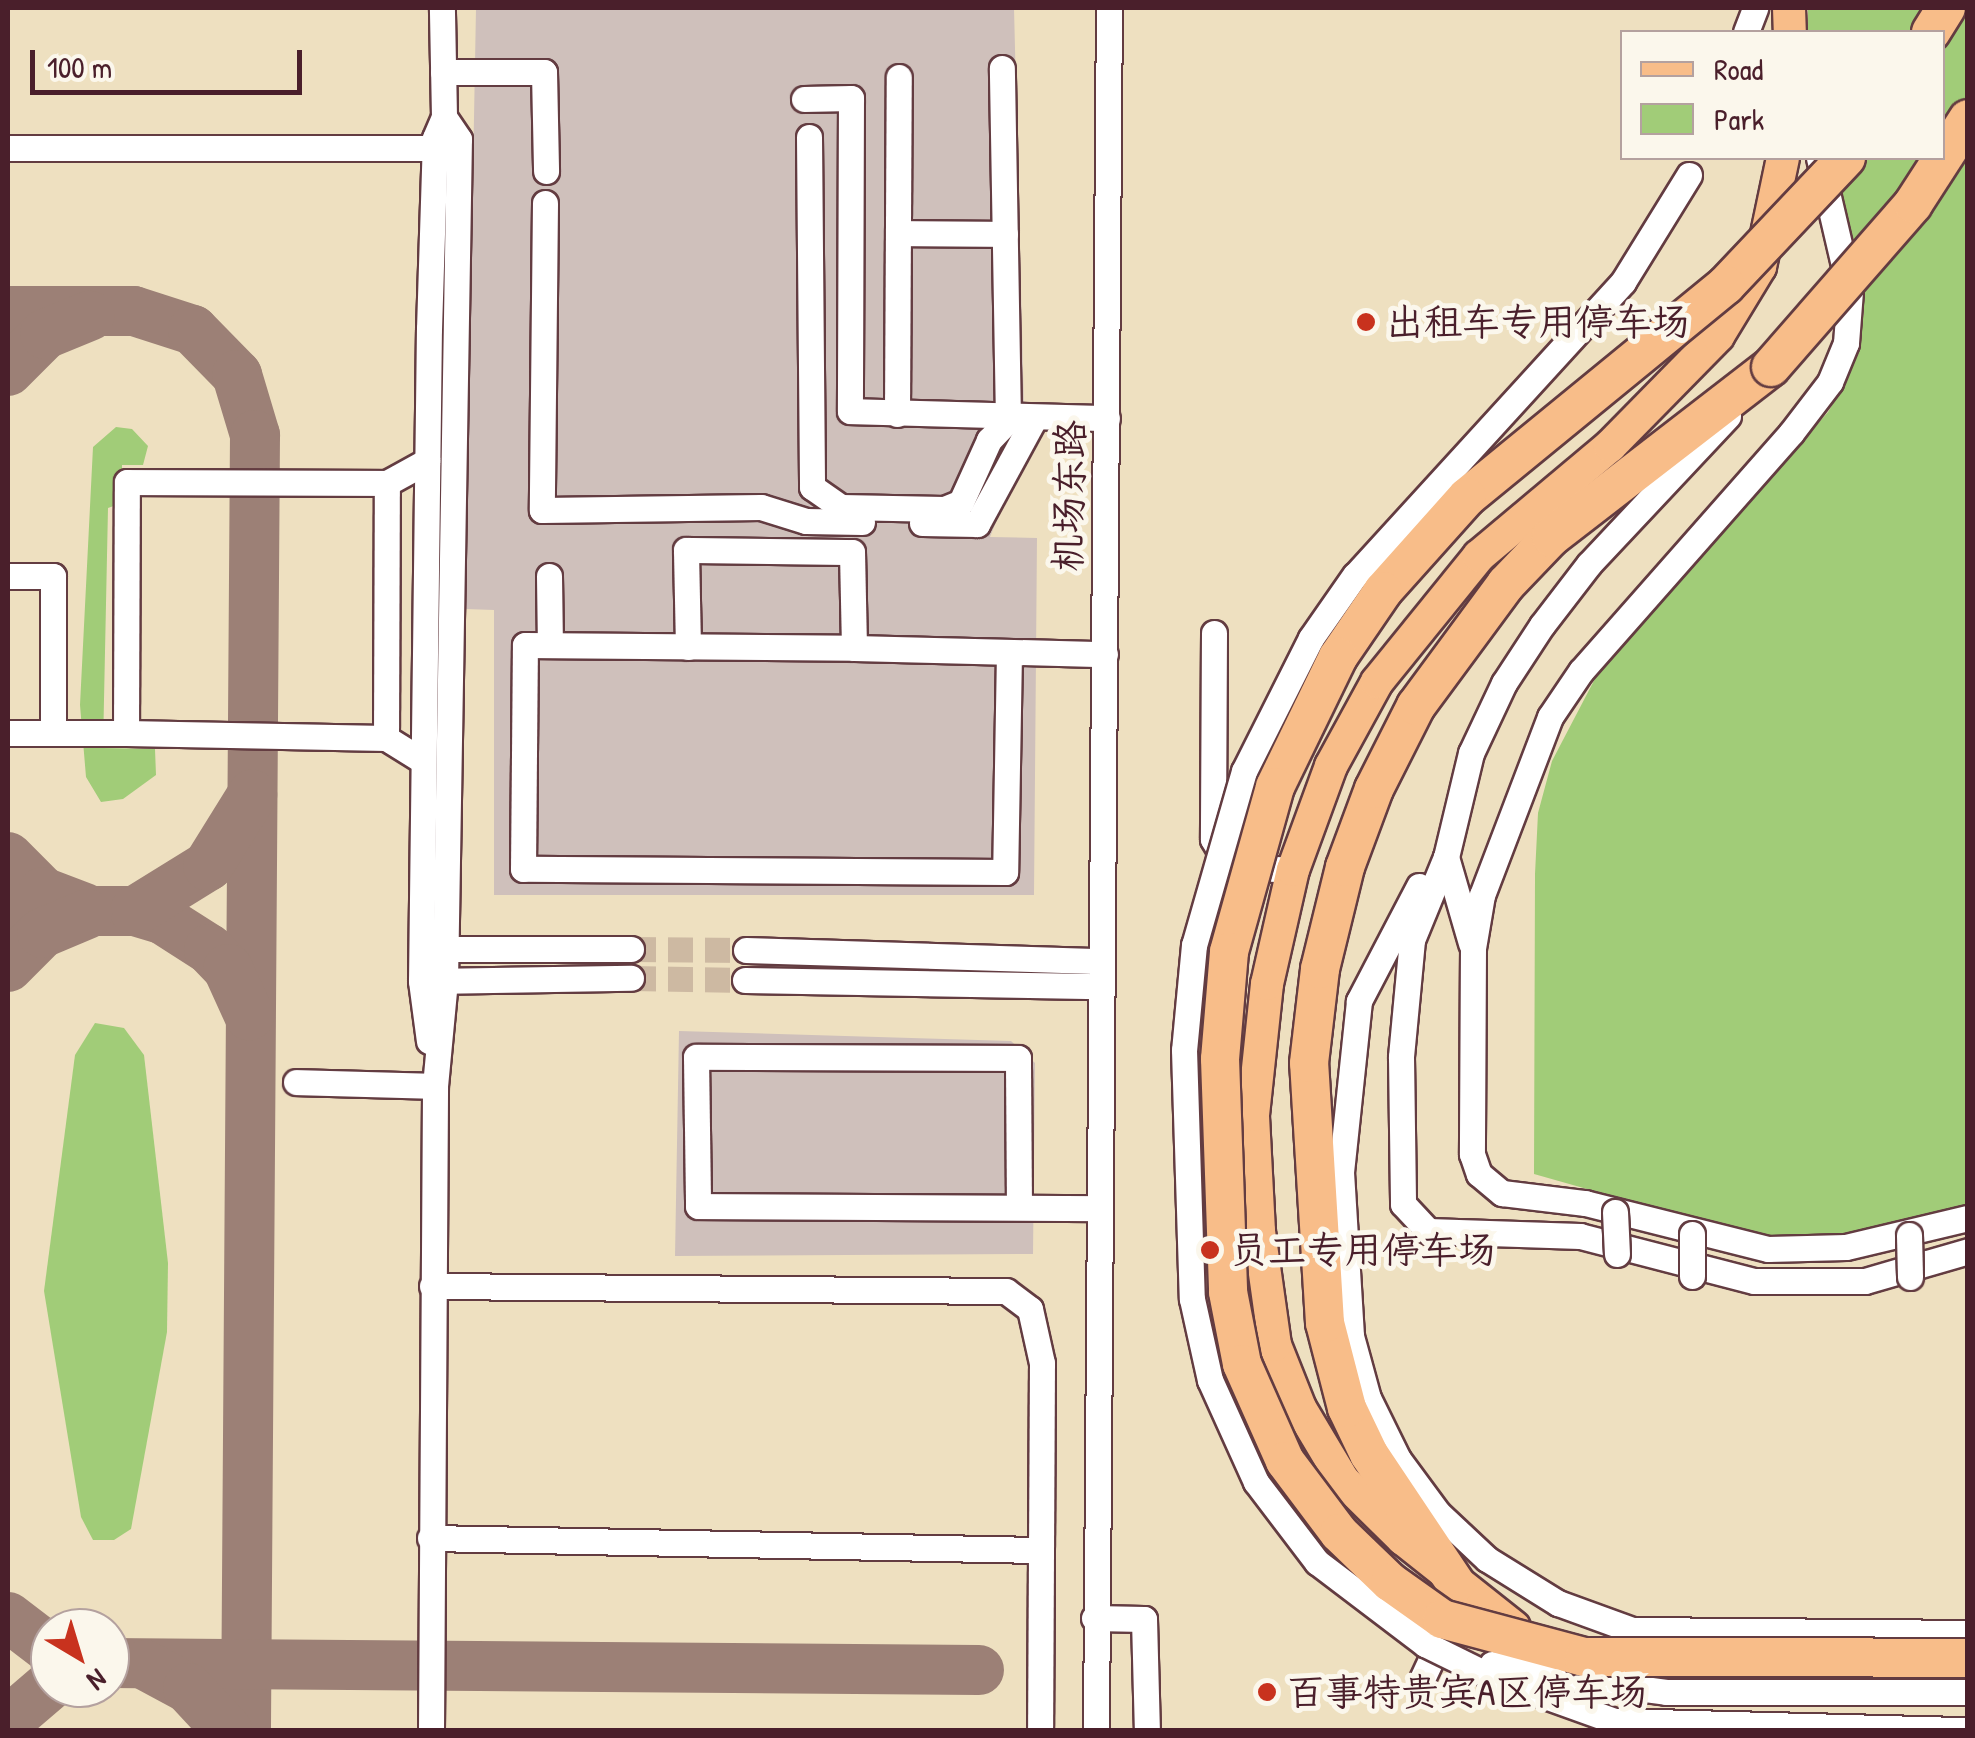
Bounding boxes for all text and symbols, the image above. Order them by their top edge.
scale bar [35,30,308,92]
legend [1620,30,1945,160]
text: 100 m [47,47,112,87]
text: Road [1714,49,1763,89]
text: Park [1714,99,1764,139]
place label: 出租车专用停车场 [1386,299,1690,345]
marker: 出租车专用停车场 [1355,311,1377,333]
street label: 机场东路 [1045,420,1093,572]
place label: 员工专用停车场 [1230,1227,1496,1273]
marker: 员工专用停车场 [1199,1239,1221,1261]
north arrow [30,1608,130,1708]
text: N [80,1661,115,1700]
place label: 百事特贵宾A区停车场 [1287,1669,1648,1715]
marker: 百事特贵宾A区停车场 [1256,1681,1278,1703]

